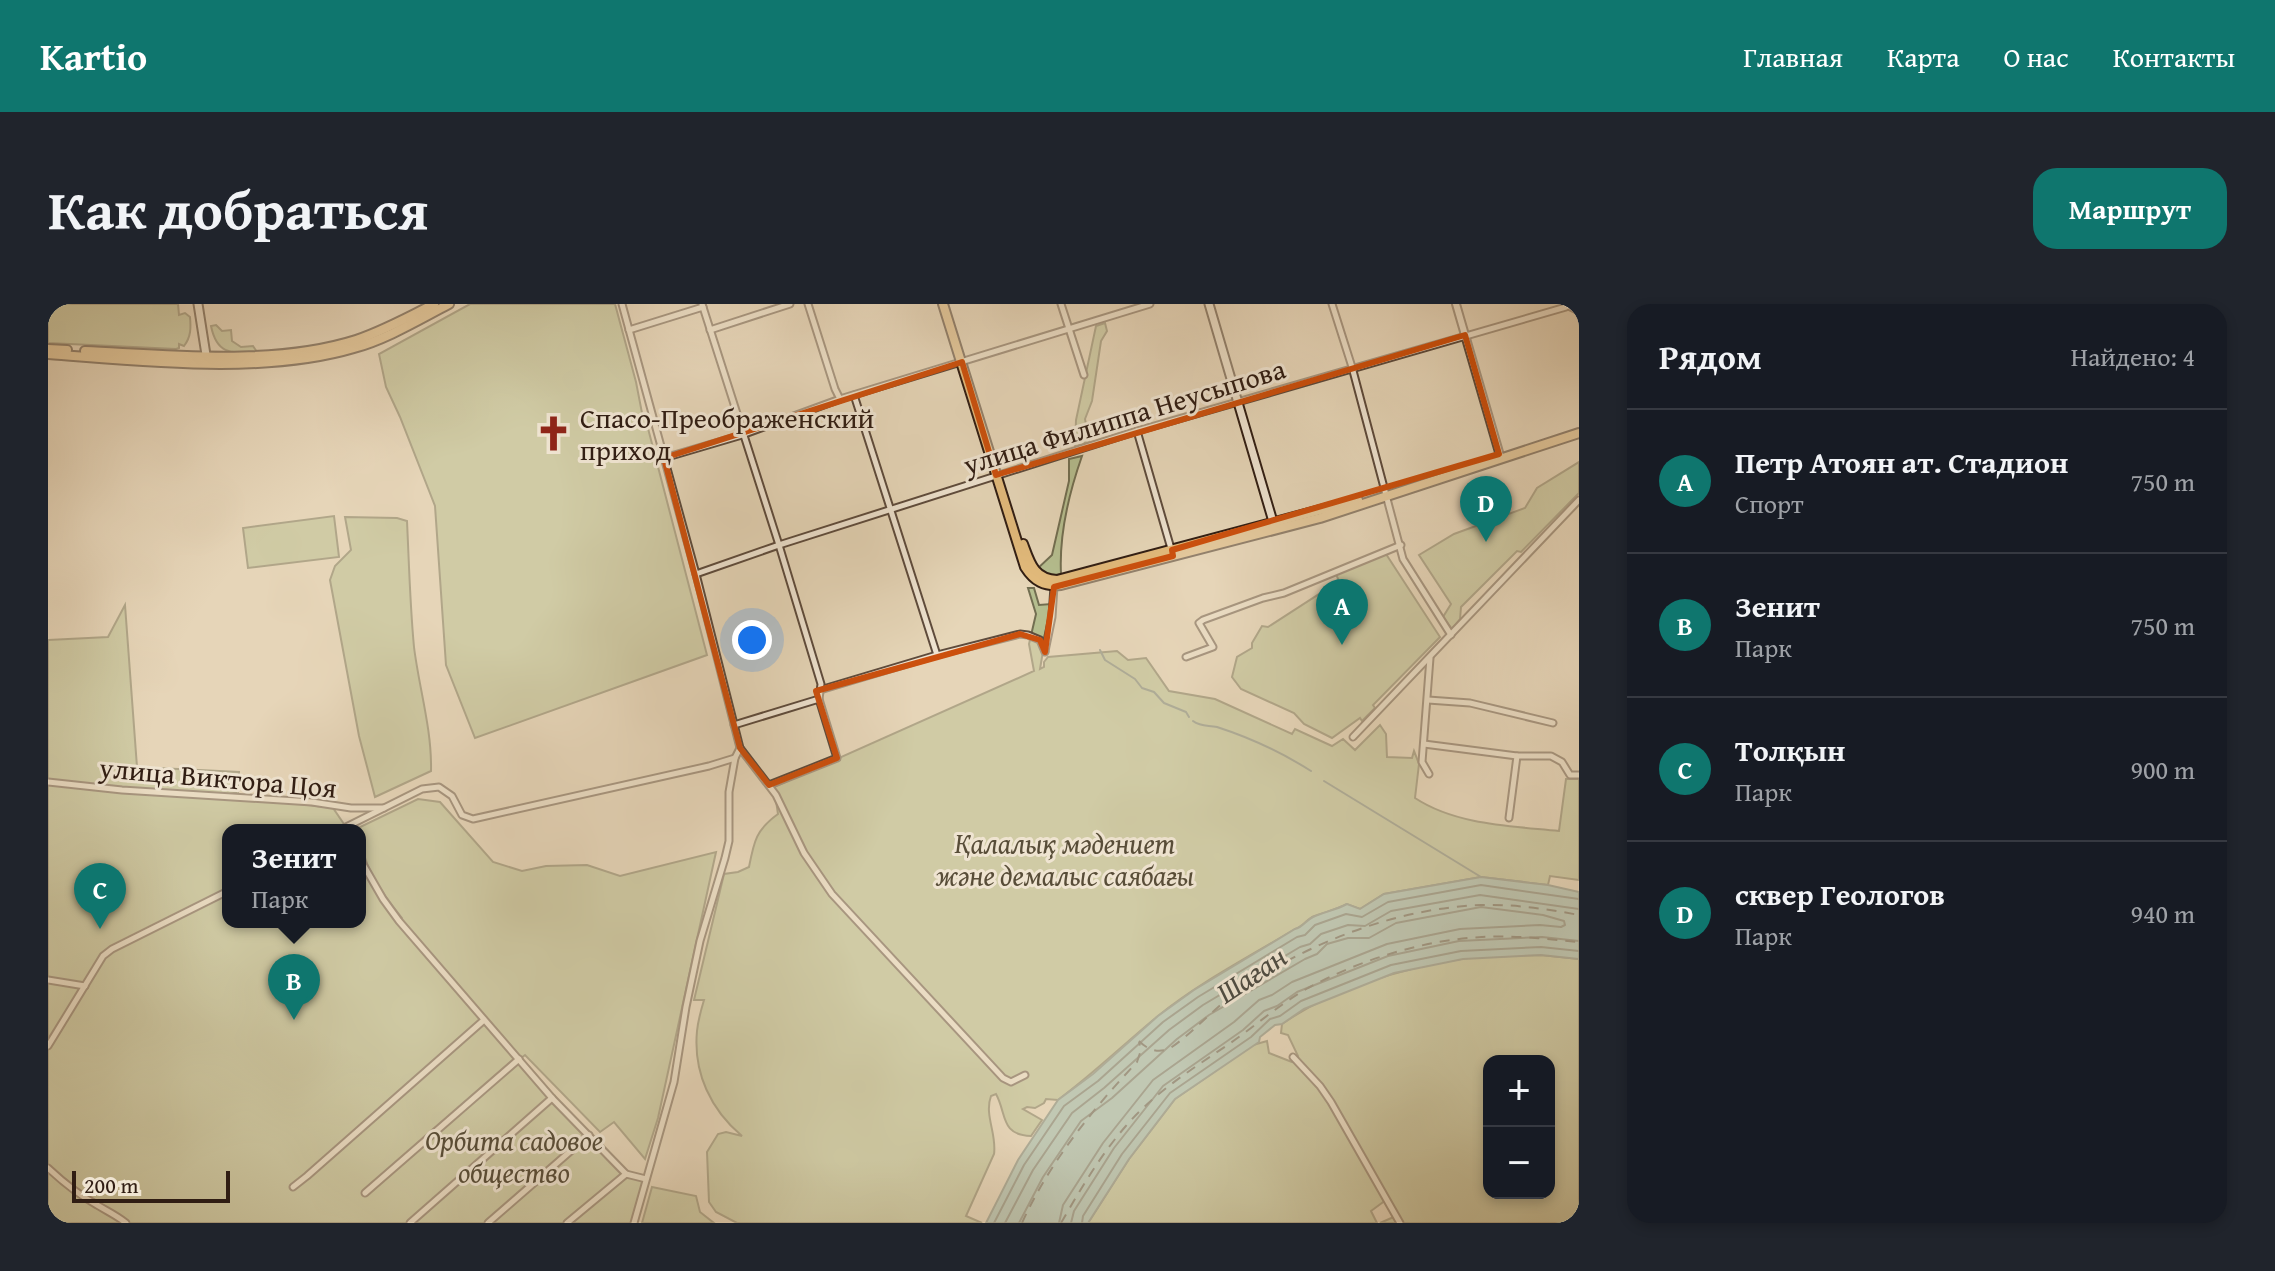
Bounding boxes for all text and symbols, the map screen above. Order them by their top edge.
text: Kartio [40,28,147,84]
text: Главная [1743,36,1843,77]
text: Карта [1887,36,1959,77]
text: О нас [2003,36,2069,77]
text: Контакты [2113,36,2235,77]
text: Как добраться [48,167,428,250]
button: Маршрут [2033,168,2227,249]
text: Рядом [1659,332,1762,381]
text: Найдено: 4 [2071,337,2195,376]
street label: улица Филиппа Неусыпова [957,347,1291,485]
place label: Спасо-Преображенский приход [580,397,874,470]
church icon: Спасо-Преображенский приход [535,414,573,452]
text: Петр Атоян ат. Стадион [1735,440,2068,484]
text: A [1677,462,1693,501]
text: 750 m [2130,462,2195,501]
pin: D [1460,476,1512,542]
text: Спорт [1735,484,1804,523]
pin: A [1316,579,1368,645]
text: Зенит [1735,584,1820,628]
text: B [1677,606,1693,645]
text: 750 m [2130,606,2195,645]
your location [732,620,772,660]
text: Парк [1735,628,1792,667]
text: Толқын [1735,728,1845,772]
street label: улица Виктора Цоя [97,746,338,808]
text: C [1678,750,1692,789]
text: 900 m [2130,750,2195,789]
text: Парк [1735,772,1792,811]
park label: Қалалық мәдениет және демалыс саябағы [935,822,1194,895]
popup [222,824,366,928]
text: Зенит [252,835,336,879]
pin: C [74,863,126,929]
text: сквер Геологов [1735,872,1945,916]
text: Парк [252,879,308,918]
text: D [1677,894,1693,933]
text: 940 m [2130,894,2195,933]
text: Парк [1735,916,1792,955]
water label: Шаған [1207,934,1295,1014]
pin: B [268,954,320,1020]
map controls [1483,1055,1555,1199]
button: + [1483,1055,1555,1127]
park label: Орбита садовое общество [425,1119,603,1192]
button: − [1483,1127,1555,1199]
scale bar [72,1167,230,1203]
text: 200 m [84,1169,139,1201]

